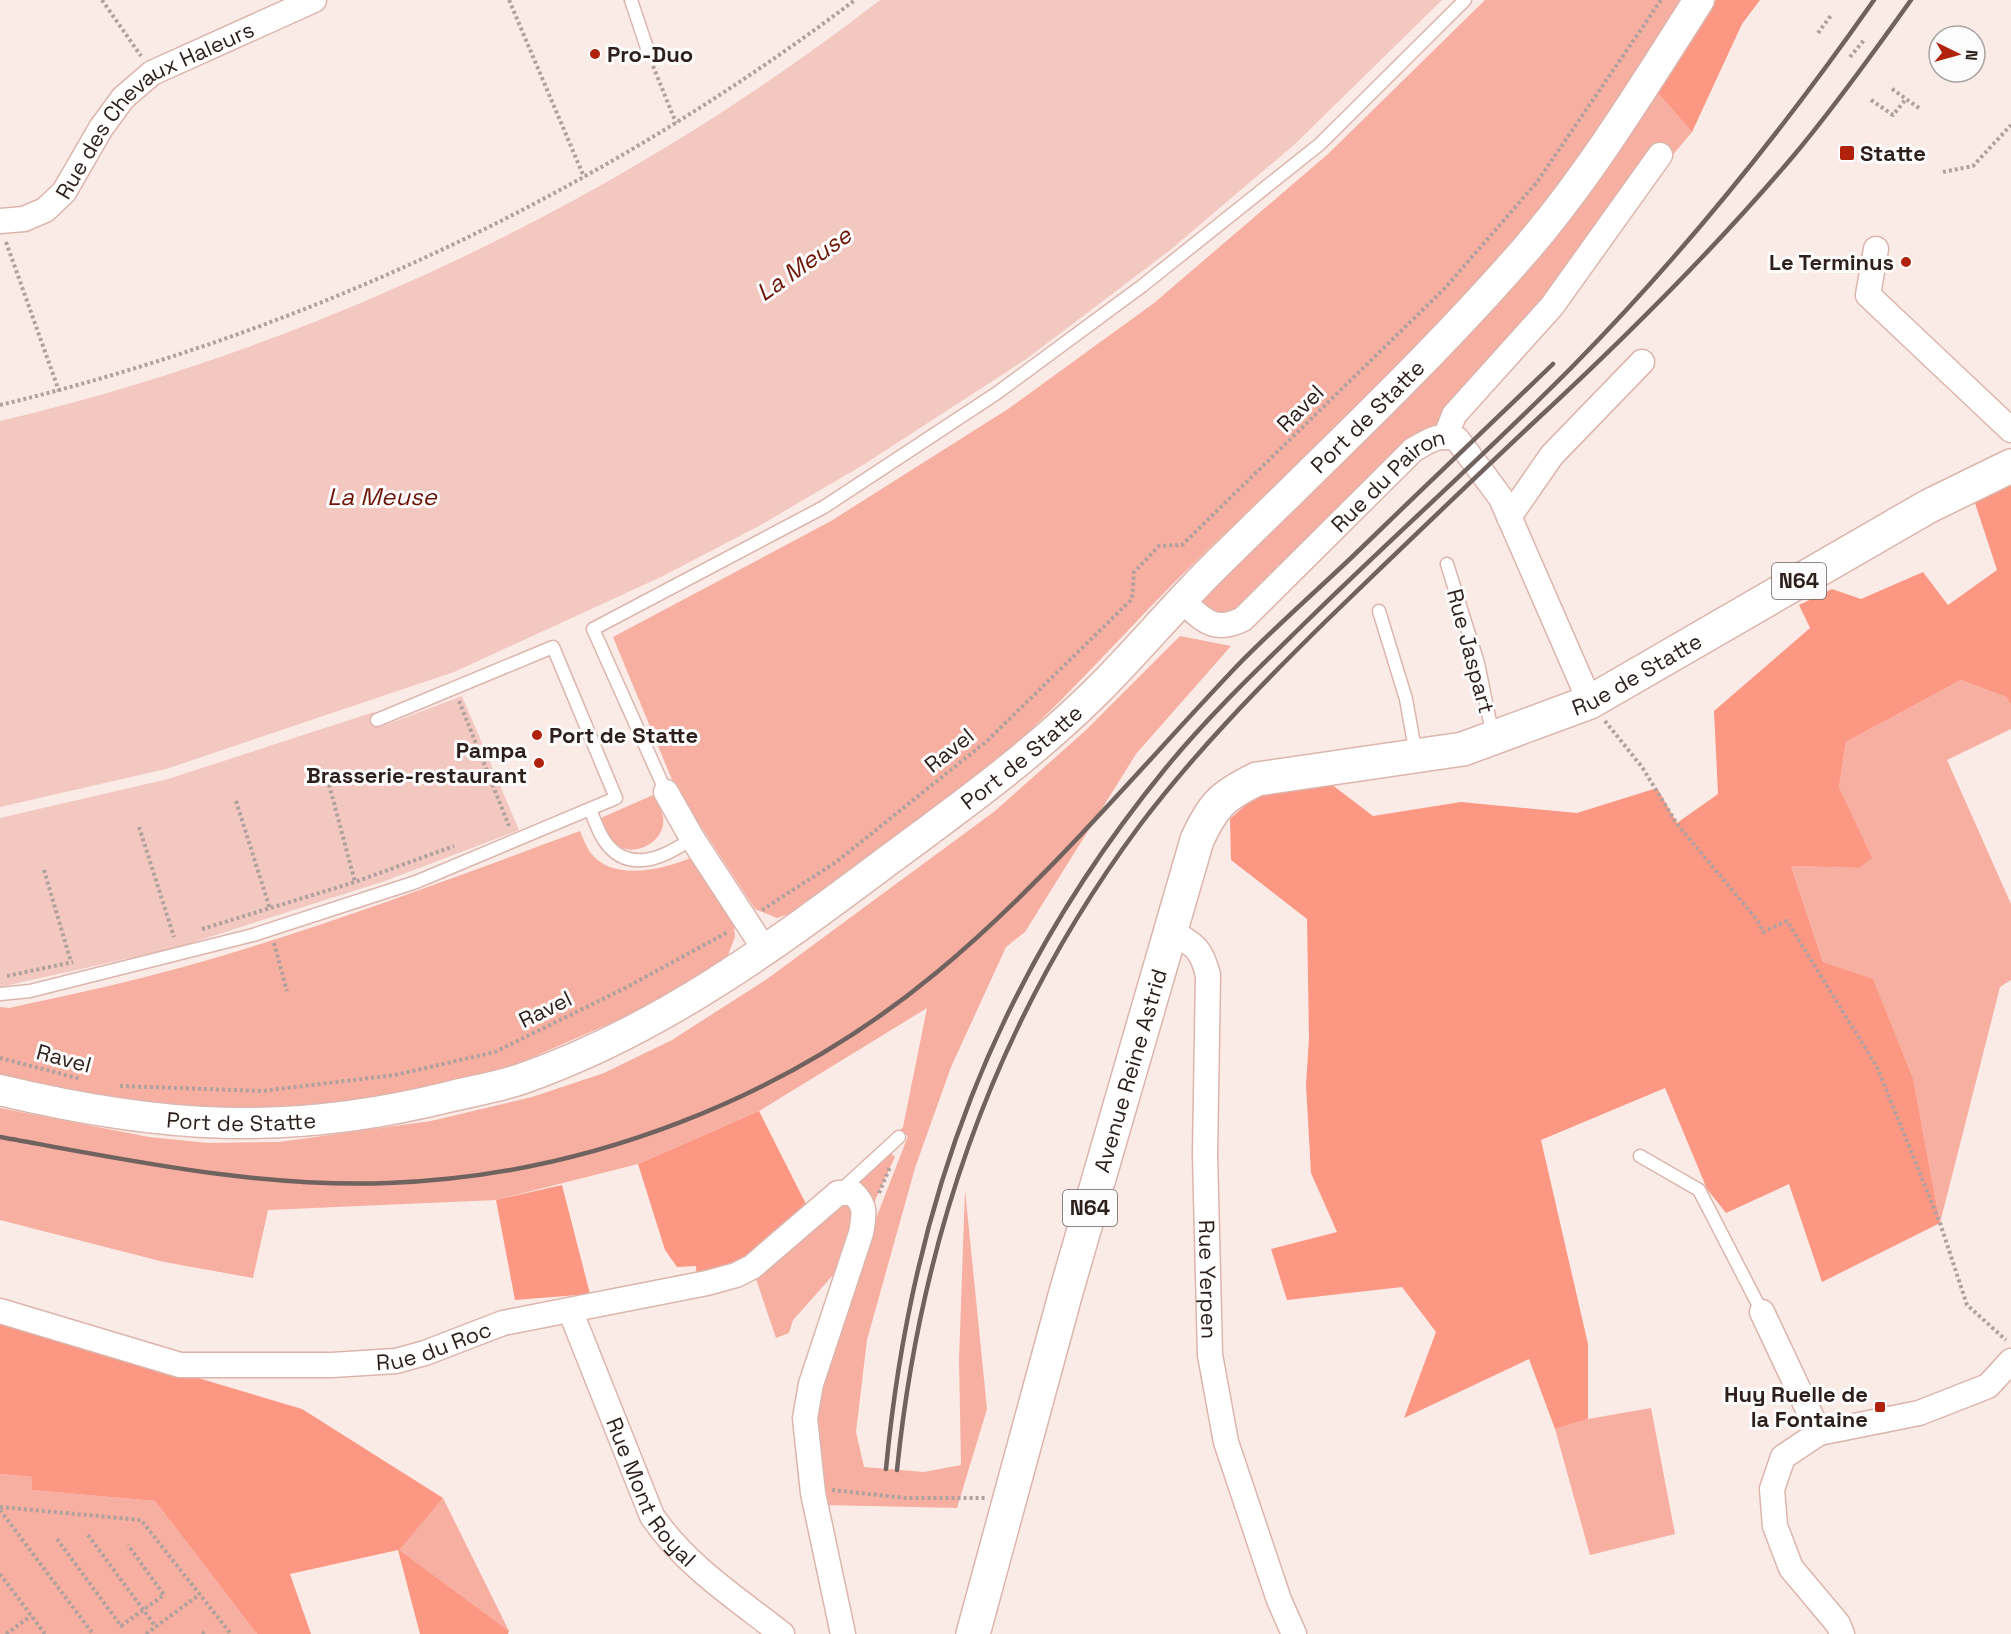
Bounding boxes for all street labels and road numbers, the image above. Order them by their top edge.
street label: Rue des Chevaux Haleurs [49,15,258,204]
street label: Port de Statte [1304,353,1430,479]
street label: Ravel [1270,378,1330,438]
street label: Rue du Pairon [1325,423,1448,538]
road number: N64 [1772,563,1826,599]
street label: Rue Jaspart [1441,586,1501,716]
street label: Rue de Statte [1568,626,1707,722]
street label: Port de Statte [955,698,1088,816]
street label: Ravel [919,722,979,778]
street label: Avenue Reine Astrid [1087,965,1173,1176]
street label: Ravel [514,984,576,1034]
street label: Ravel [33,1037,95,1079]
street label: Port de Statte [165,1105,317,1137]
road number: N64 [1063,1190,1117,1226]
street label: Rue Yerpen [1193,1219,1224,1339]
street label: Rue du Roc [375,1315,495,1376]
street label: Rue Mont Royal [600,1413,702,1573]

